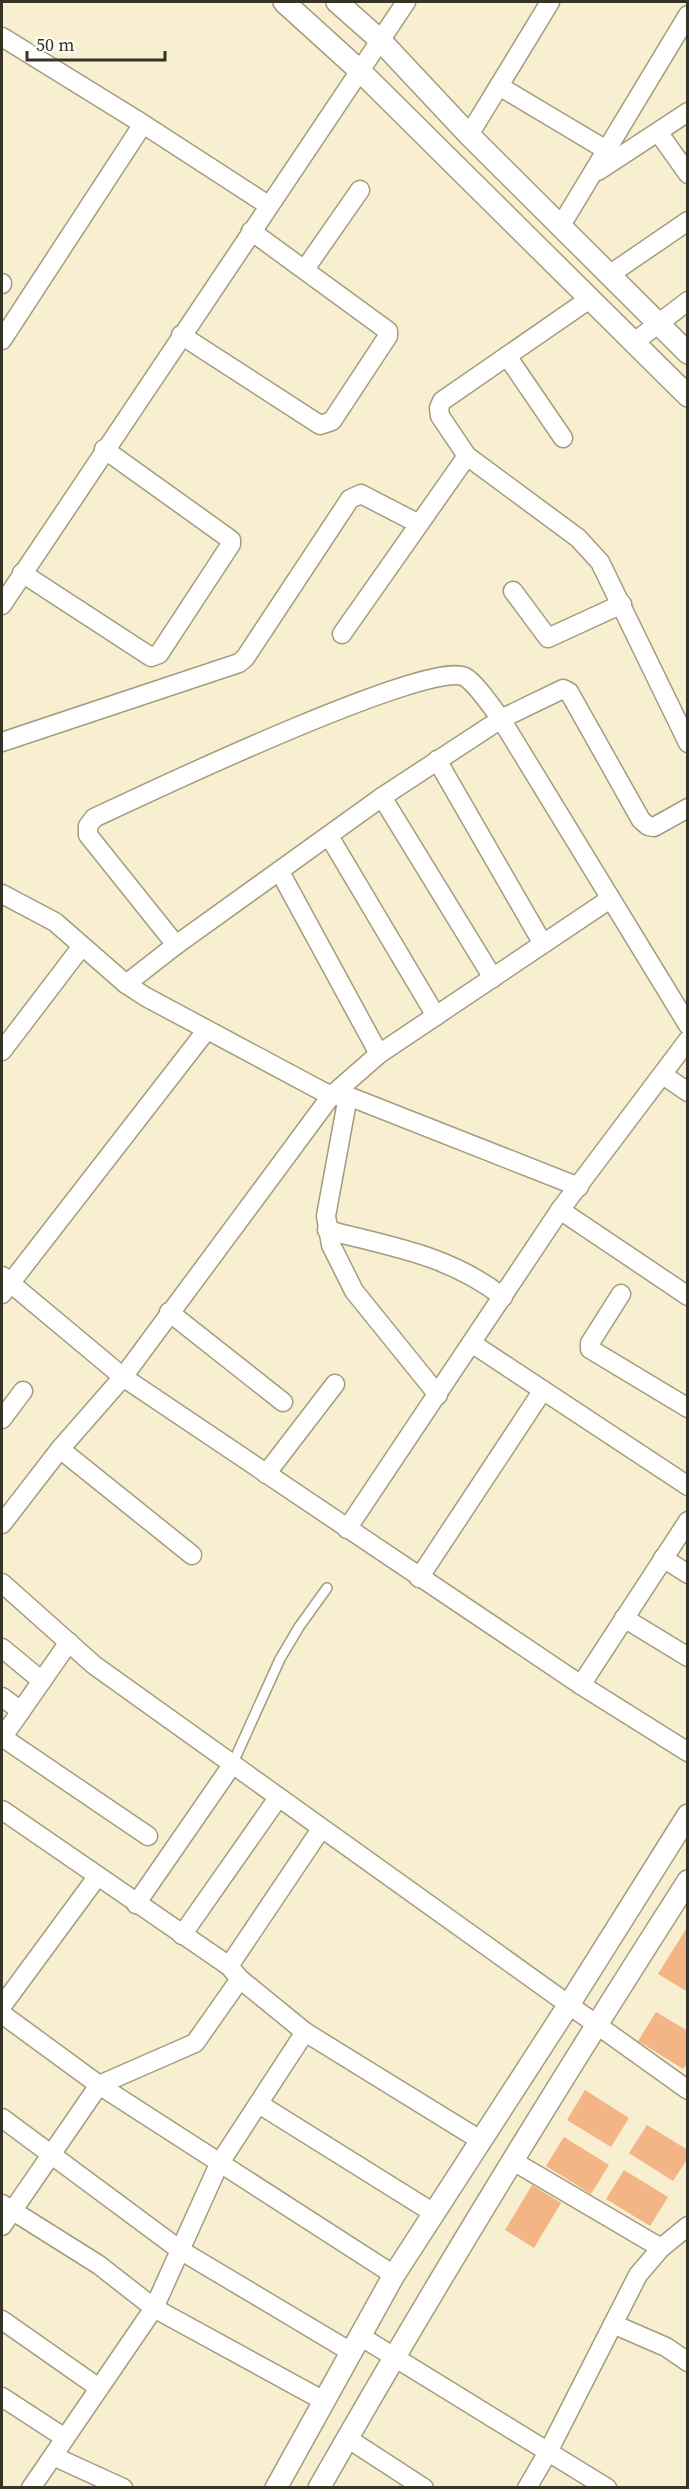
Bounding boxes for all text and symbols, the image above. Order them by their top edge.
scale bar [27,24,165,62]
text: 50 m [36,32,74,57]

